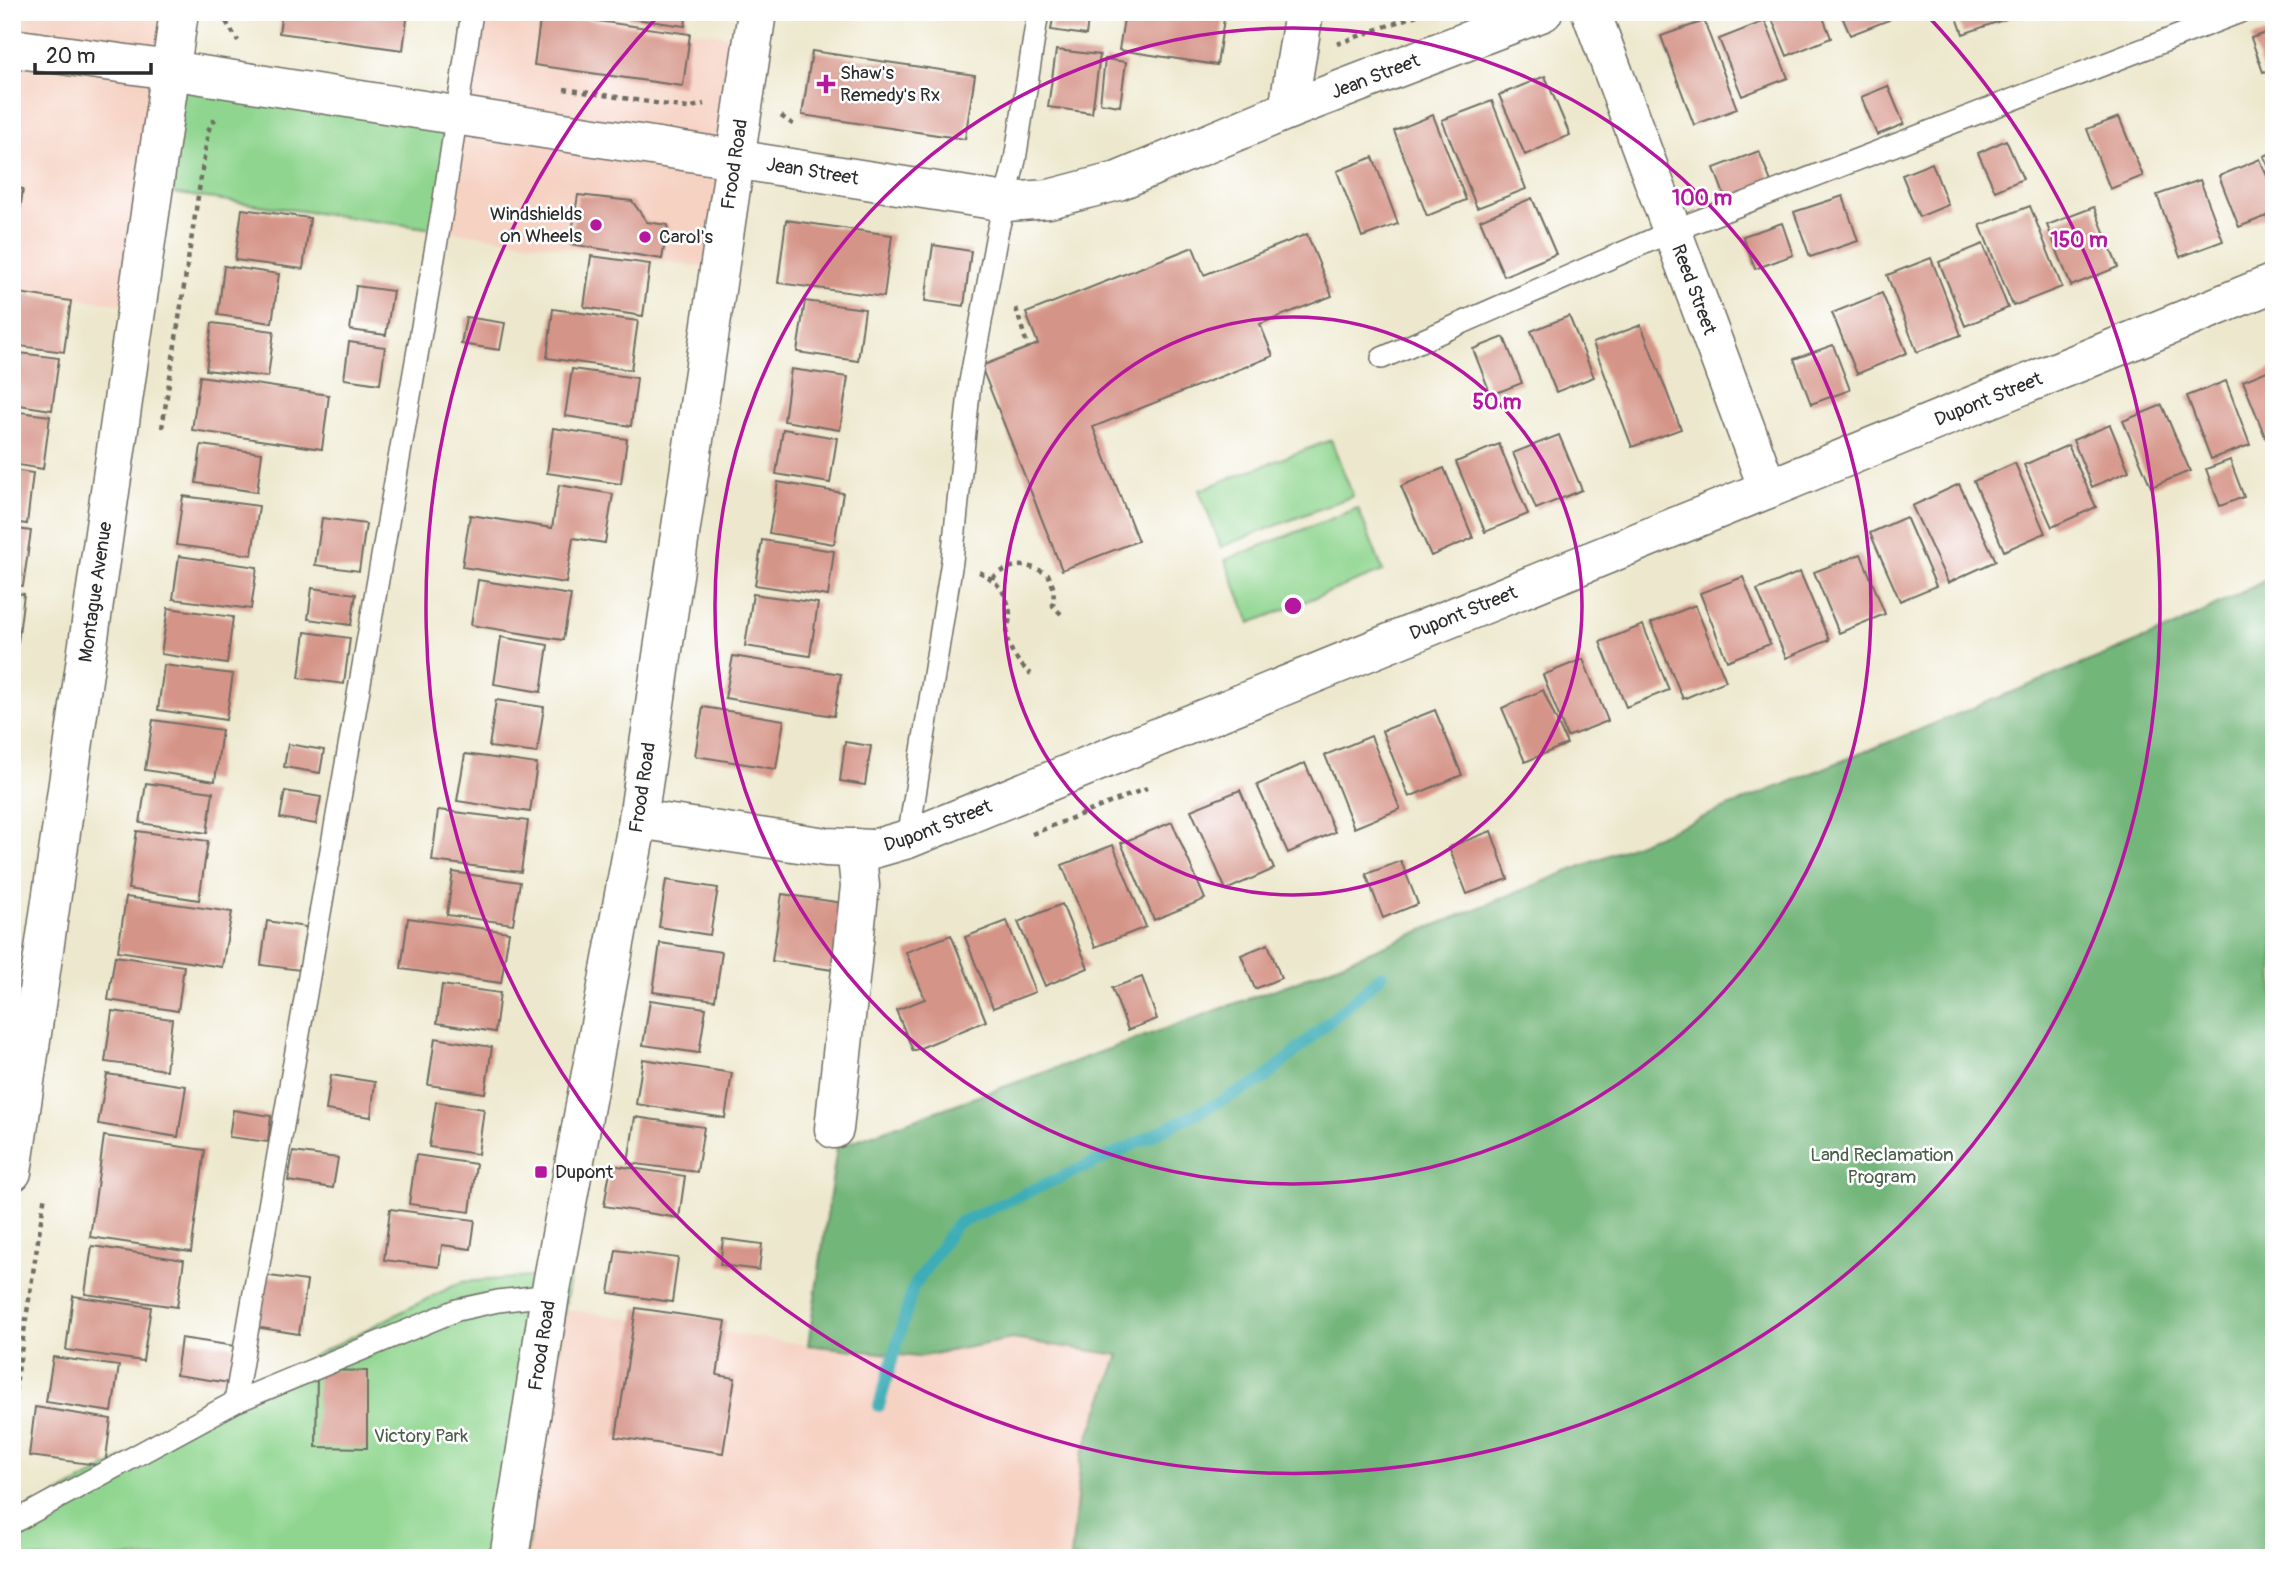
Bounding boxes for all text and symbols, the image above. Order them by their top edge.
scale bar [35,32,150,76]
text: 20 m [46,43,95,70]
street label: Jean Street [1327,48,1423,104]
place label: Shaw's Remedy's Rx [840,61,940,107]
marker: Shaw's Remedy's Rx [818,76,834,92]
street label: Frood Road [716,118,753,211]
street label: Jean Street [765,152,861,191]
text: 100 m [1672,185,1732,212]
place label: Windshields on Wheels [490,202,583,248]
marker: Windshields on Wheels [588,217,604,233]
place label: Carol's [659,225,713,249]
text: 150 m [2050,227,2108,254]
marker: Carol's [637,229,653,245]
street label: Reed Street [1666,241,1722,338]
street label: Dupont Street [1931,367,2046,432]
text: 50 m [1473,389,1522,416]
street label: Montague Avenue [74,519,118,664]
street label: Dupont Street [1406,580,1521,646]
centre of rings [1281,594,1305,618]
street label: Frood Road [624,741,661,835]
street label: Dupont Street [881,794,996,857]
park label: Land Reclamation Program [1810,1143,1954,1189]
place label: Dupont [555,1160,614,1184]
marker: Dupont [533,1164,549,1180]
street label: Frood Road [523,1299,561,1392]
park label: Victory Park [374,1424,468,1448]

